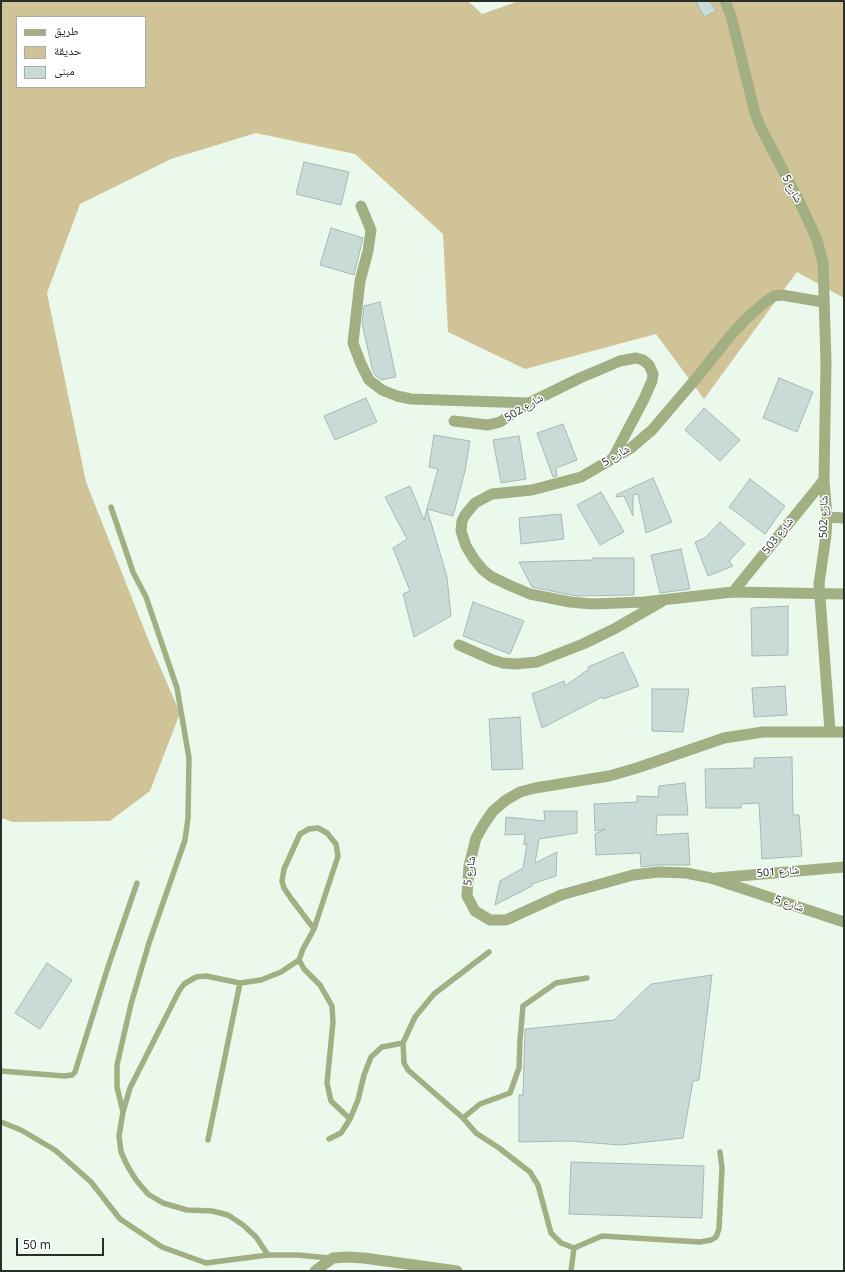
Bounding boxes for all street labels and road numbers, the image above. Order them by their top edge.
street label: شارع 5 [779,173,805,205]
street label: شارع 502 [502,391,546,425]
street label: شارع 5 [600,443,632,469]
street label: شارع 502 [817,496,831,538]
street label: شارع 503 [760,515,796,557]
street label: شارع 5 [461,855,479,887]
street label: شارع 501 [756,864,800,880]
street label: شارع 5 [773,893,805,915]

